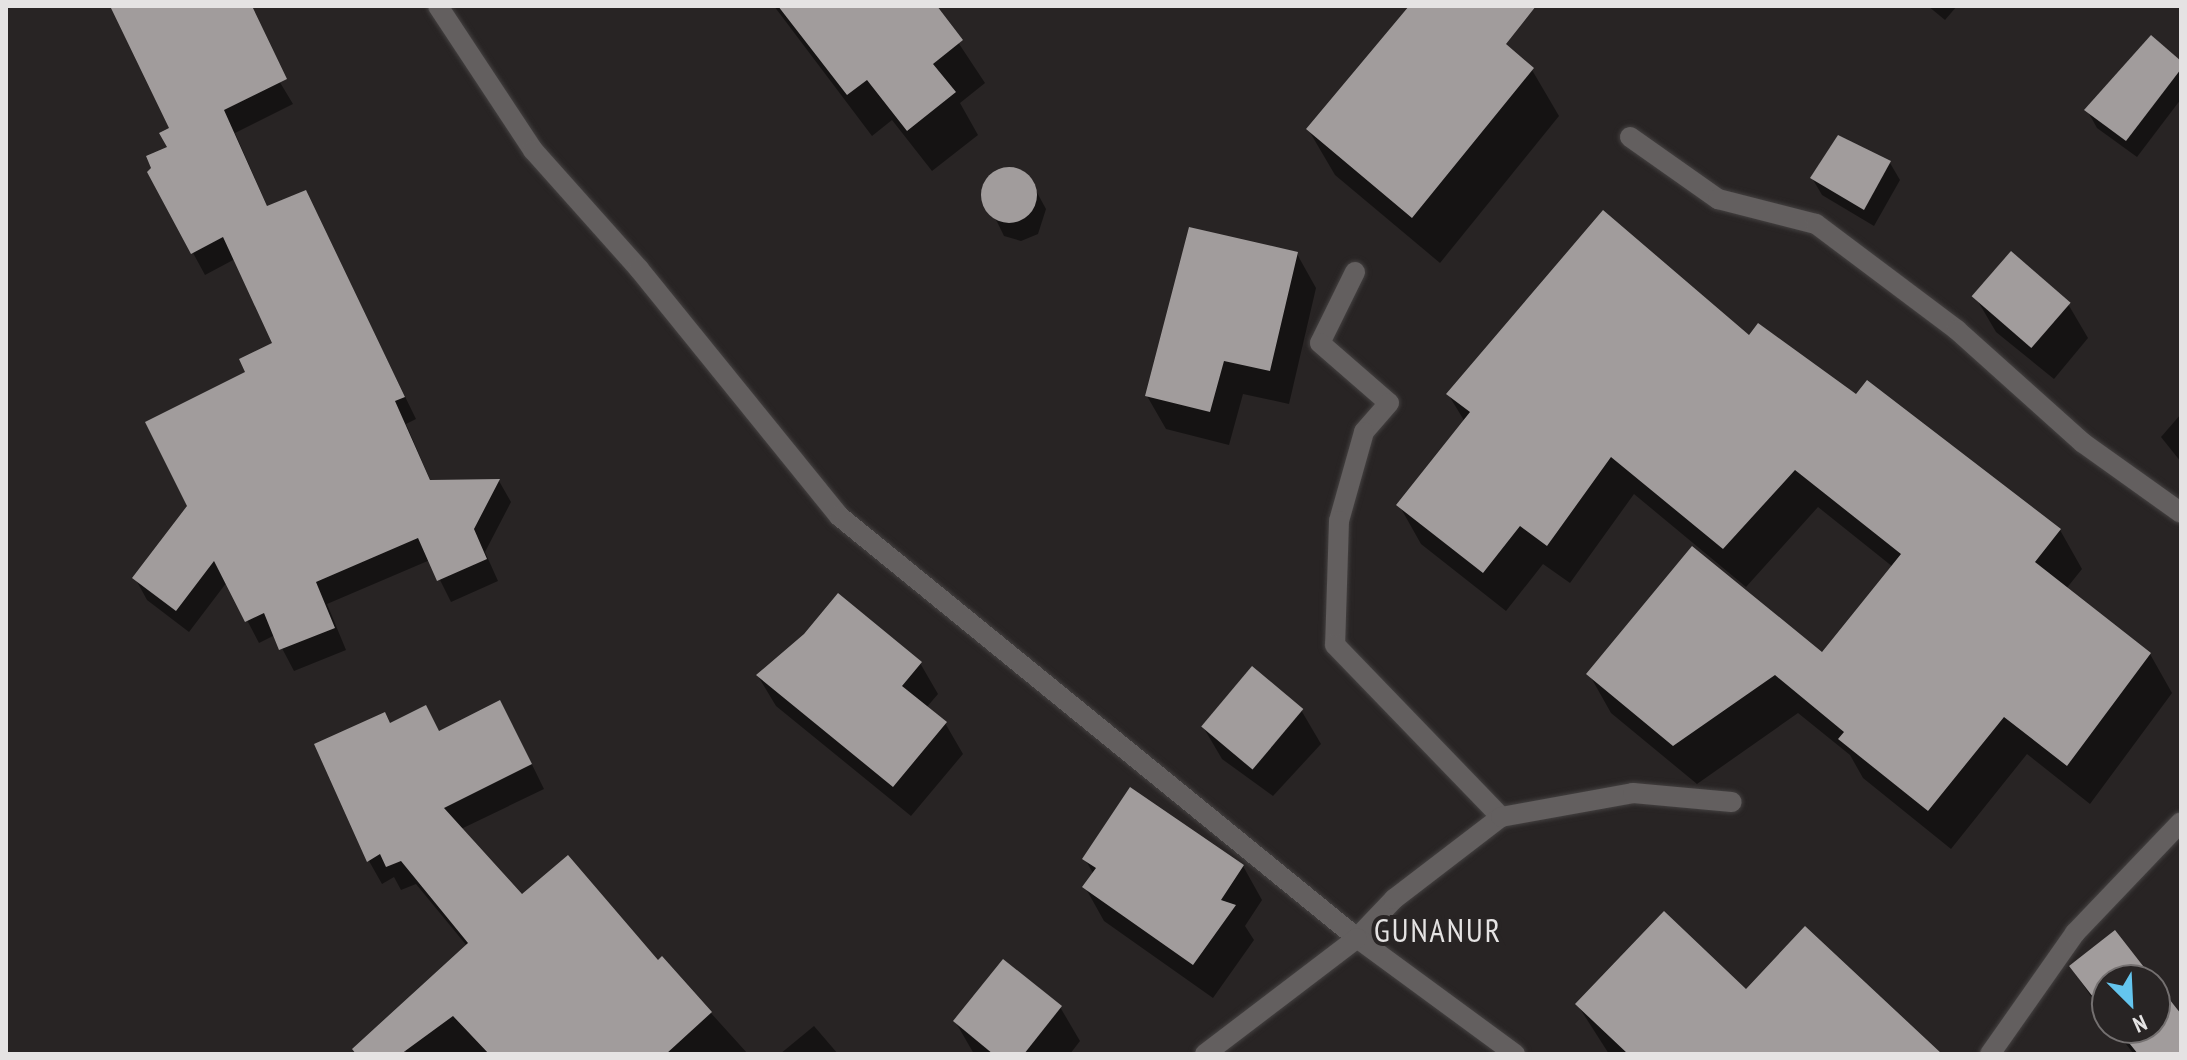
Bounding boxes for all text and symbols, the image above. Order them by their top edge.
district label: GUNANUR [1374,911,1502,949]
north arrow [2091,964,2171,1044]
text: N [2129,1009,2151,1039]

